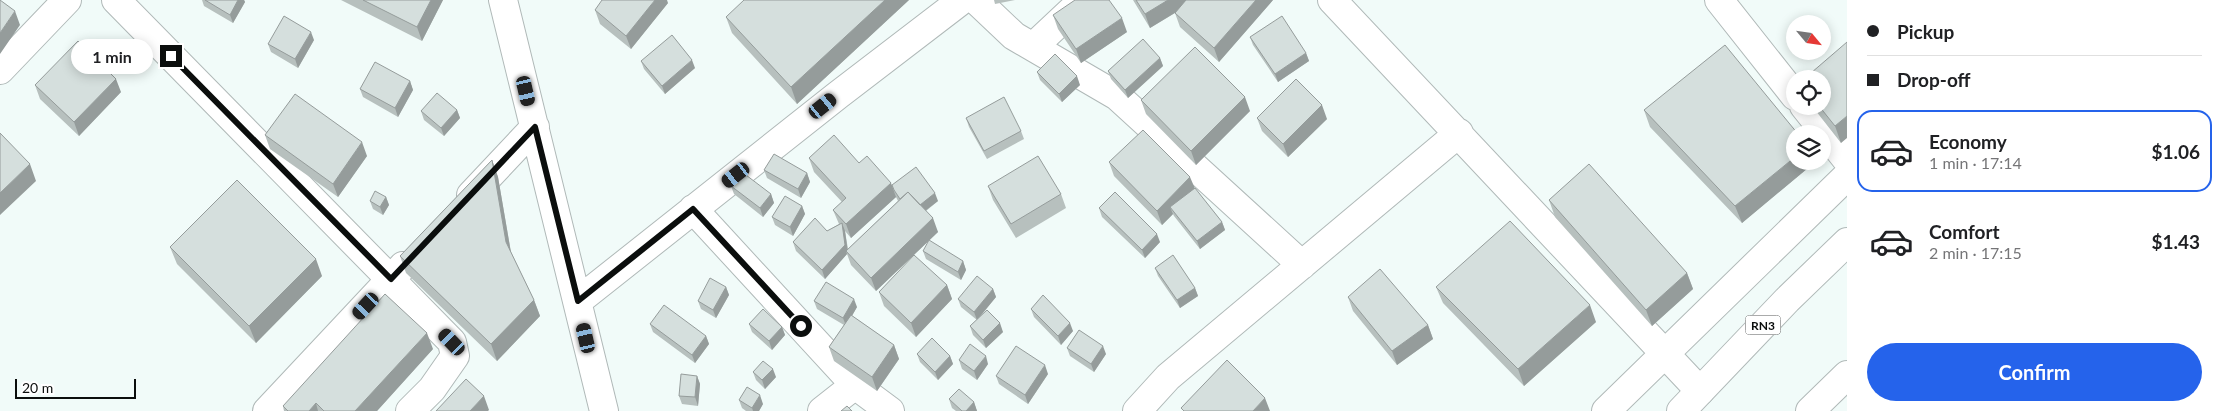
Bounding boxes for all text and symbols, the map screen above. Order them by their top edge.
north arrow [1786,15,1831,60]
map controls [1786,15,1831,170]
text: Pickup [1897,20,1954,43]
callout: 1 min [71,38,154,74]
route end [160,45,182,67]
text: 1 min [92,47,132,66]
text: Drop-off [1897,68,1971,91]
button: locate [1786,70,1831,115]
car [515,75,536,107]
car [806,91,839,121]
button: layers [1786,125,1831,170]
icon: car [1869,129,1914,174]
text: Economy [1929,130,2007,153]
text: $1.06 [2151,140,2200,163]
text: 1 min · 17:14 [1929,153,2022,172]
car [719,160,752,190]
icon: car [1869,219,1914,264]
text: Comfort [1929,220,2000,243]
text: $1.43 [2151,230,2200,253]
text: 2 min · 17:15 [1929,243,2022,262]
car [350,290,381,322]
route start [790,315,812,337]
road number: RN3 [1746,316,1780,334]
car [575,322,596,354]
car [436,326,467,358]
button: Confirm [1867,343,2202,401]
scale bar [15,376,136,399]
text: 20 m [22,379,53,396]

